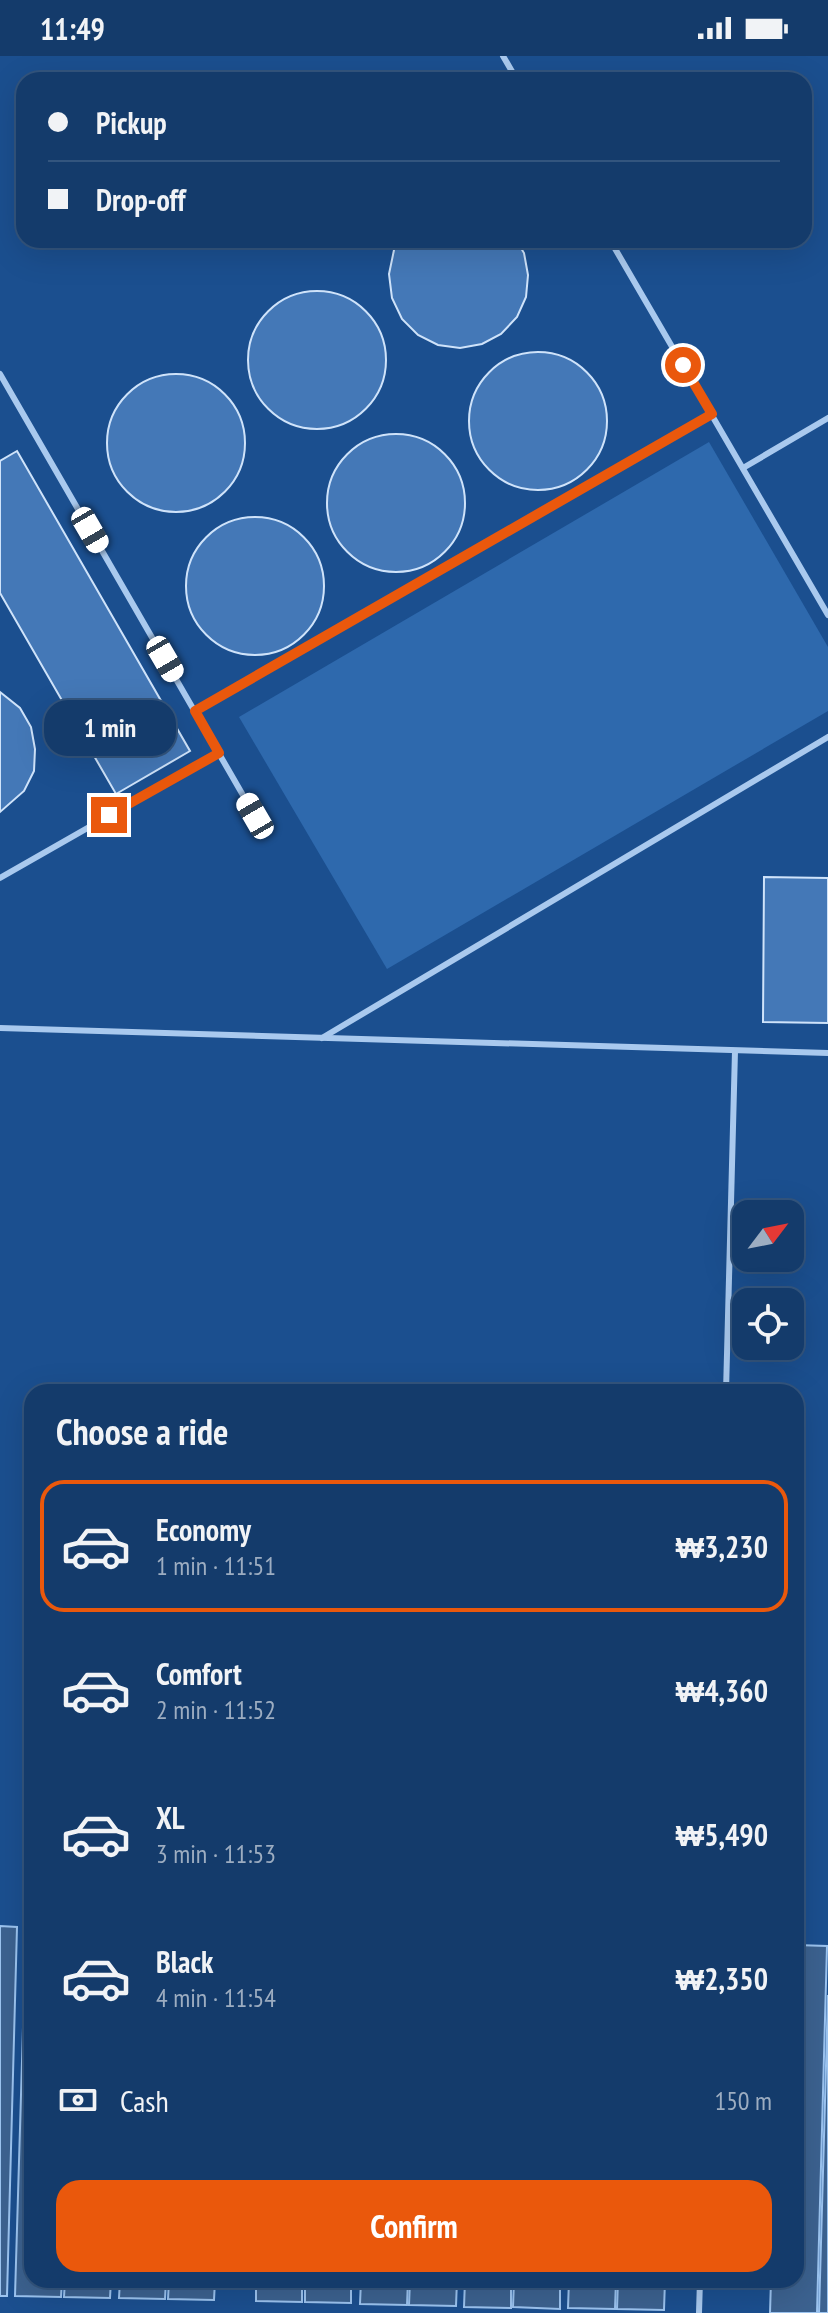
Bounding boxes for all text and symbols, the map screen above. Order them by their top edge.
text: 11:49 [40,9,105,48]
text: Pickup [96,103,167,142]
text: Drop-off [96,180,186,219]
route start [665,347,701,383]
car [68,503,112,557]
car [143,632,187,686]
callout: 1 min [43,699,175,755]
text: 1 min [84,711,136,744]
car [233,789,277,843]
route end [91,797,127,833]
north arrow [732,1200,804,1272]
map controls [732,1200,804,1360]
button: locate [732,1288,804,1360]
text: Choose a ride [56,1408,228,1455]
icon: car [60,1510,132,1582]
text: Economy [156,1510,251,1549]
text: ₩3,230 [676,1527,768,1566]
text: 1 min · 11:51 [156,1549,276,1582]
icon: car [60,1654,132,1726]
text: Comfort [156,1654,242,1693]
text: ₩4,360 [676,1671,768,1710]
text: 2 min · 11:52 [156,1693,276,1726]
icon: car [60,1798,132,1870]
text: XL [156,1798,185,1837]
text: ₩5,490 [676,1815,768,1854]
text: 3 min · 11:53 [156,1837,276,1870]
icon: car [60,1942,132,2014]
text: Black [156,1942,213,1981]
text: ₩2,350 [676,1959,768,1998]
text: 4 min · 11:54 [156,1981,276,2014]
icon: cash [56,2078,100,2122]
text: Cash [120,2081,169,2120]
text: 150 m [714,2084,772,2117]
button: Confirm [56,2180,772,2272]

